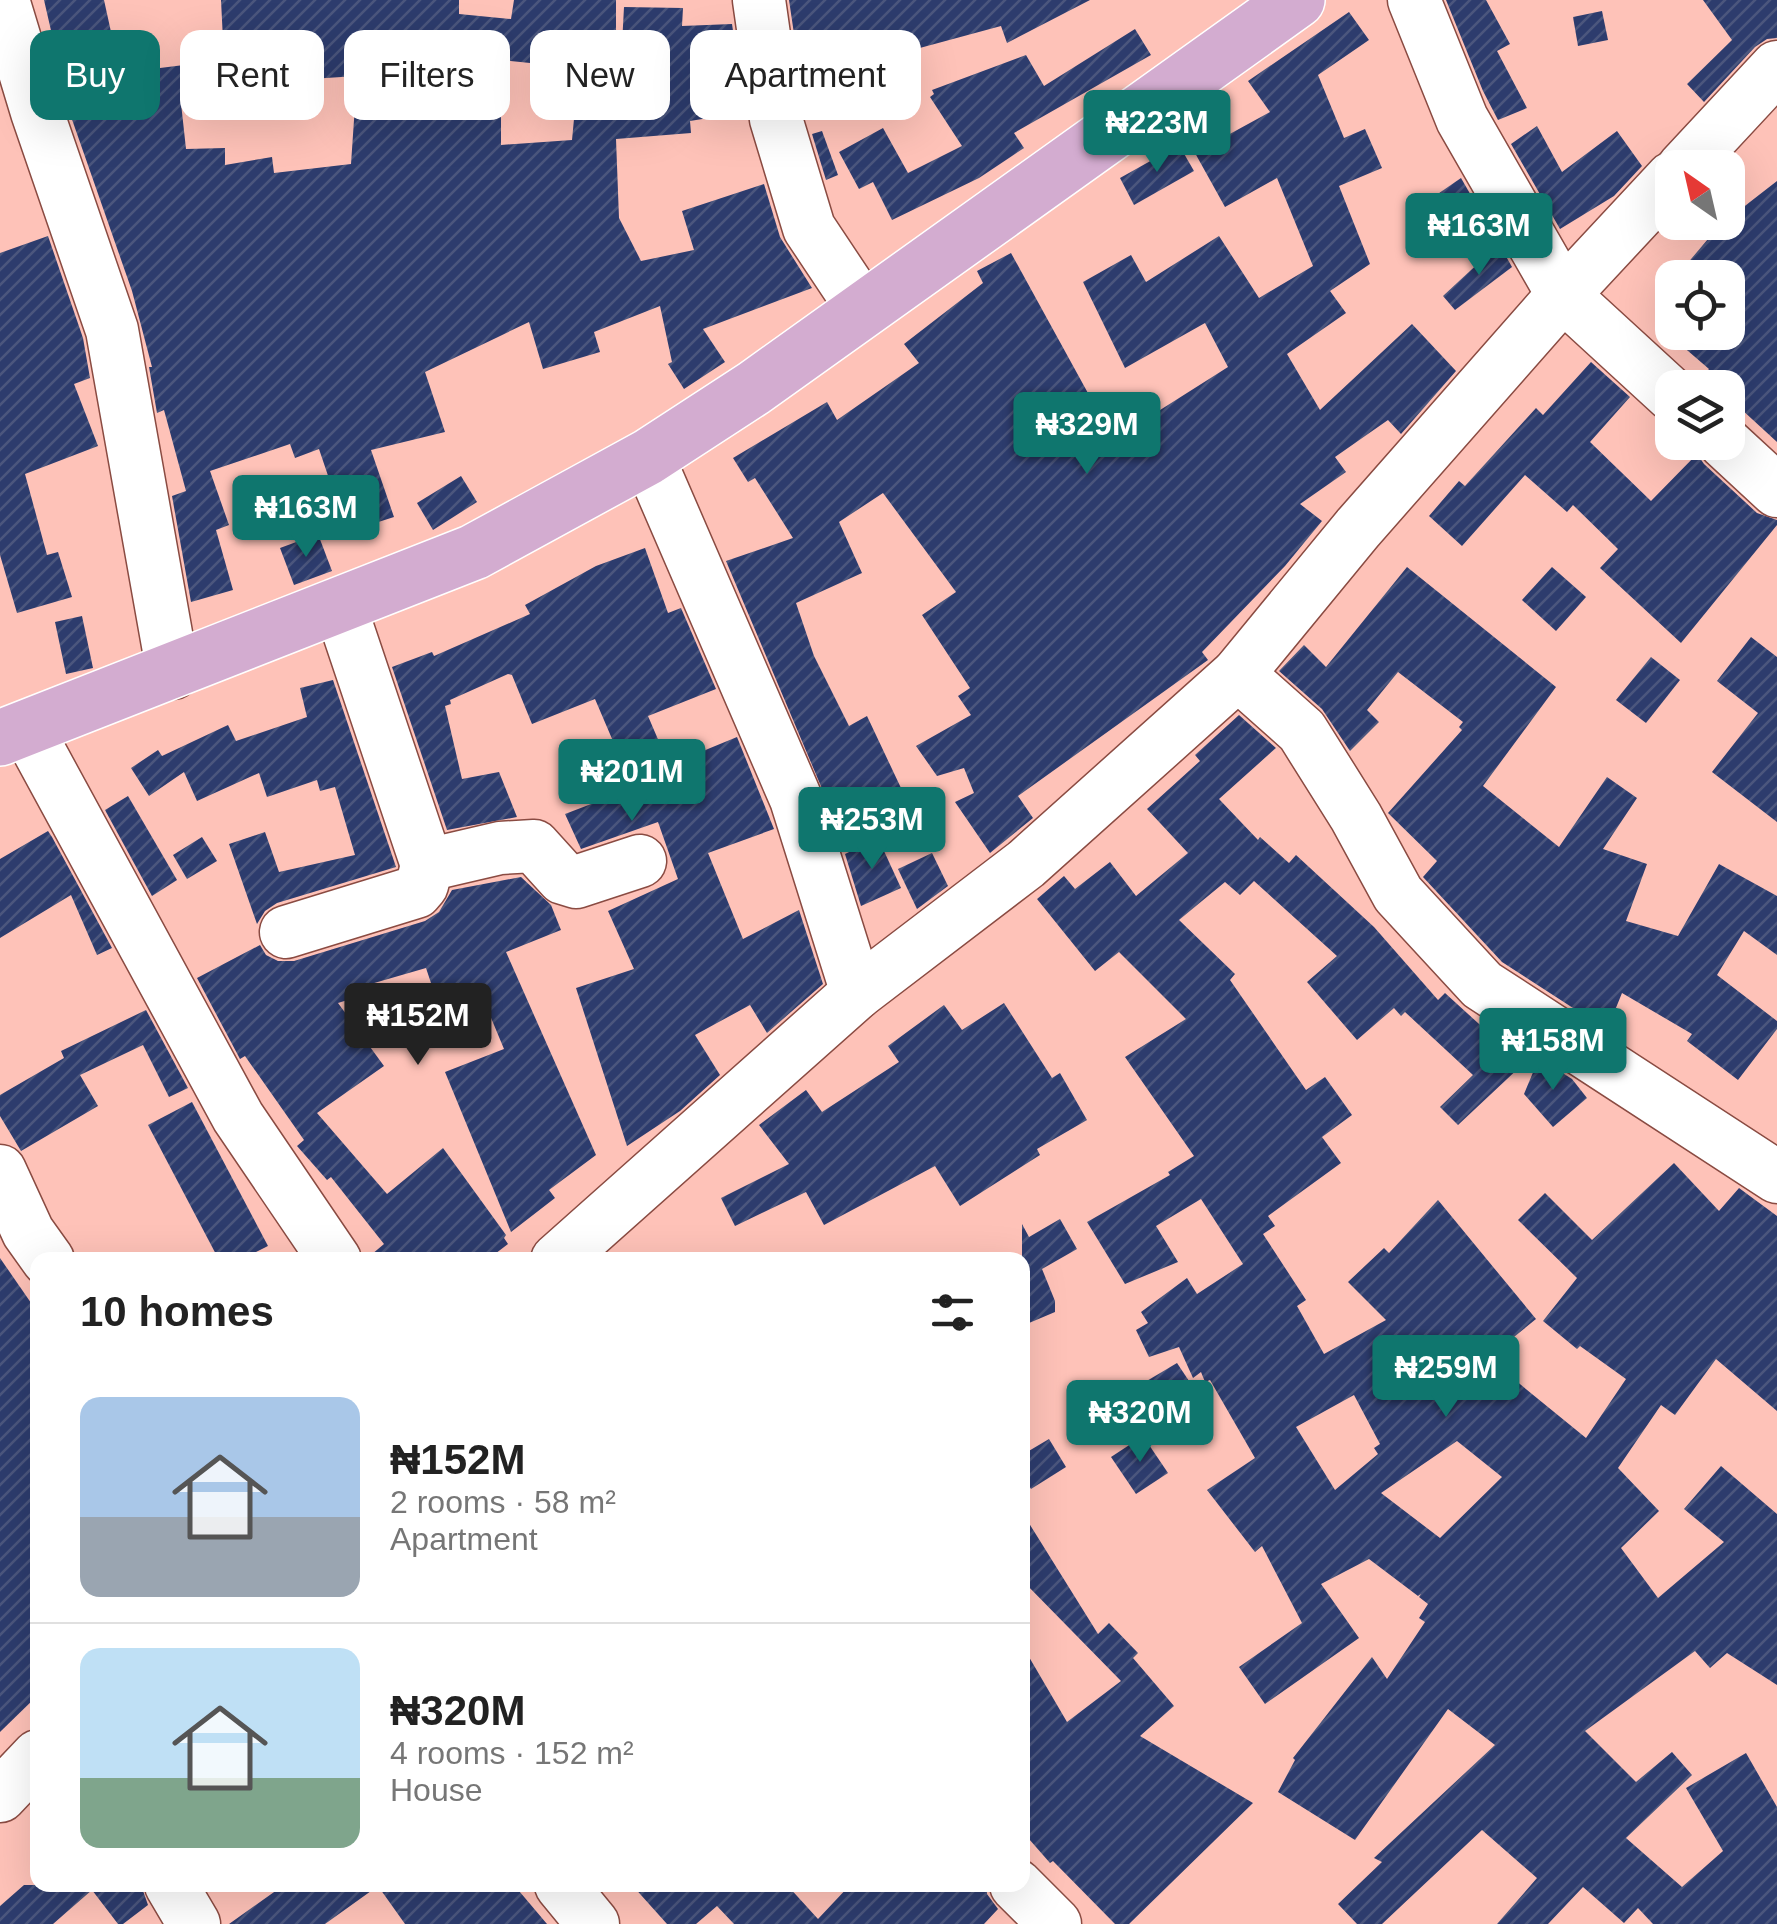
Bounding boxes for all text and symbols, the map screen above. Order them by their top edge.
chip: Buy [30,30,160,120]
chip: Rent [180,30,324,120]
chip: Filters [344,30,510,120]
chip: New [530,30,670,120]
chip: Apartment [690,30,921,120]
pin: ₦223M [1087,90,1227,175]
text: ₦223M [1105,104,1209,140]
north arrow [1655,150,1745,240]
map controls [1655,150,1745,460]
pin: ₦163M [1409,193,1549,278]
text: ₦163M [1427,207,1531,243]
button: locate [1655,260,1745,350]
button: layers [1655,370,1745,460]
pin: ₦329M [1017,392,1157,477]
text: ₦329M [1035,406,1139,442]
pin: ₦163M [236,475,376,560]
text: ₦163M [254,489,358,525]
pin: ₦201M [562,739,702,824]
text: ₦201M [580,753,684,789]
pin: ₦253M [802,787,942,872]
text: ₦253M [820,801,924,837]
pin: ₦152M [348,983,488,1068]
text: ₦152M [366,997,470,1033]
pin: ₦158M [1483,1008,1623,1093]
text: ₦158M [1501,1022,1605,1058]
icon: filters [925,1285,980,1340]
text: 10 homes [80,1288,274,1335]
pin: ₦259M [1376,1335,1516,1420]
text: ₦259M [1394,1349,1498,1385]
pin: ₦320M [1070,1380,1210,1465]
text: ₦320M [1088,1394,1192,1430]
text: ₦152M [390,1436,525,1483]
icon: home [160,1437,280,1557]
text: 2 rooms · 58 m² [390,1484,616,1520]
text: Apartment [390,1521,538,1557]
text: ₦320M [390,1687,525,1734]
icon: home [160,1688,280,1808]
text: 4 rooms · 152 m² [390,1735,634,1771]
text: House [390,1772,483,1808]

